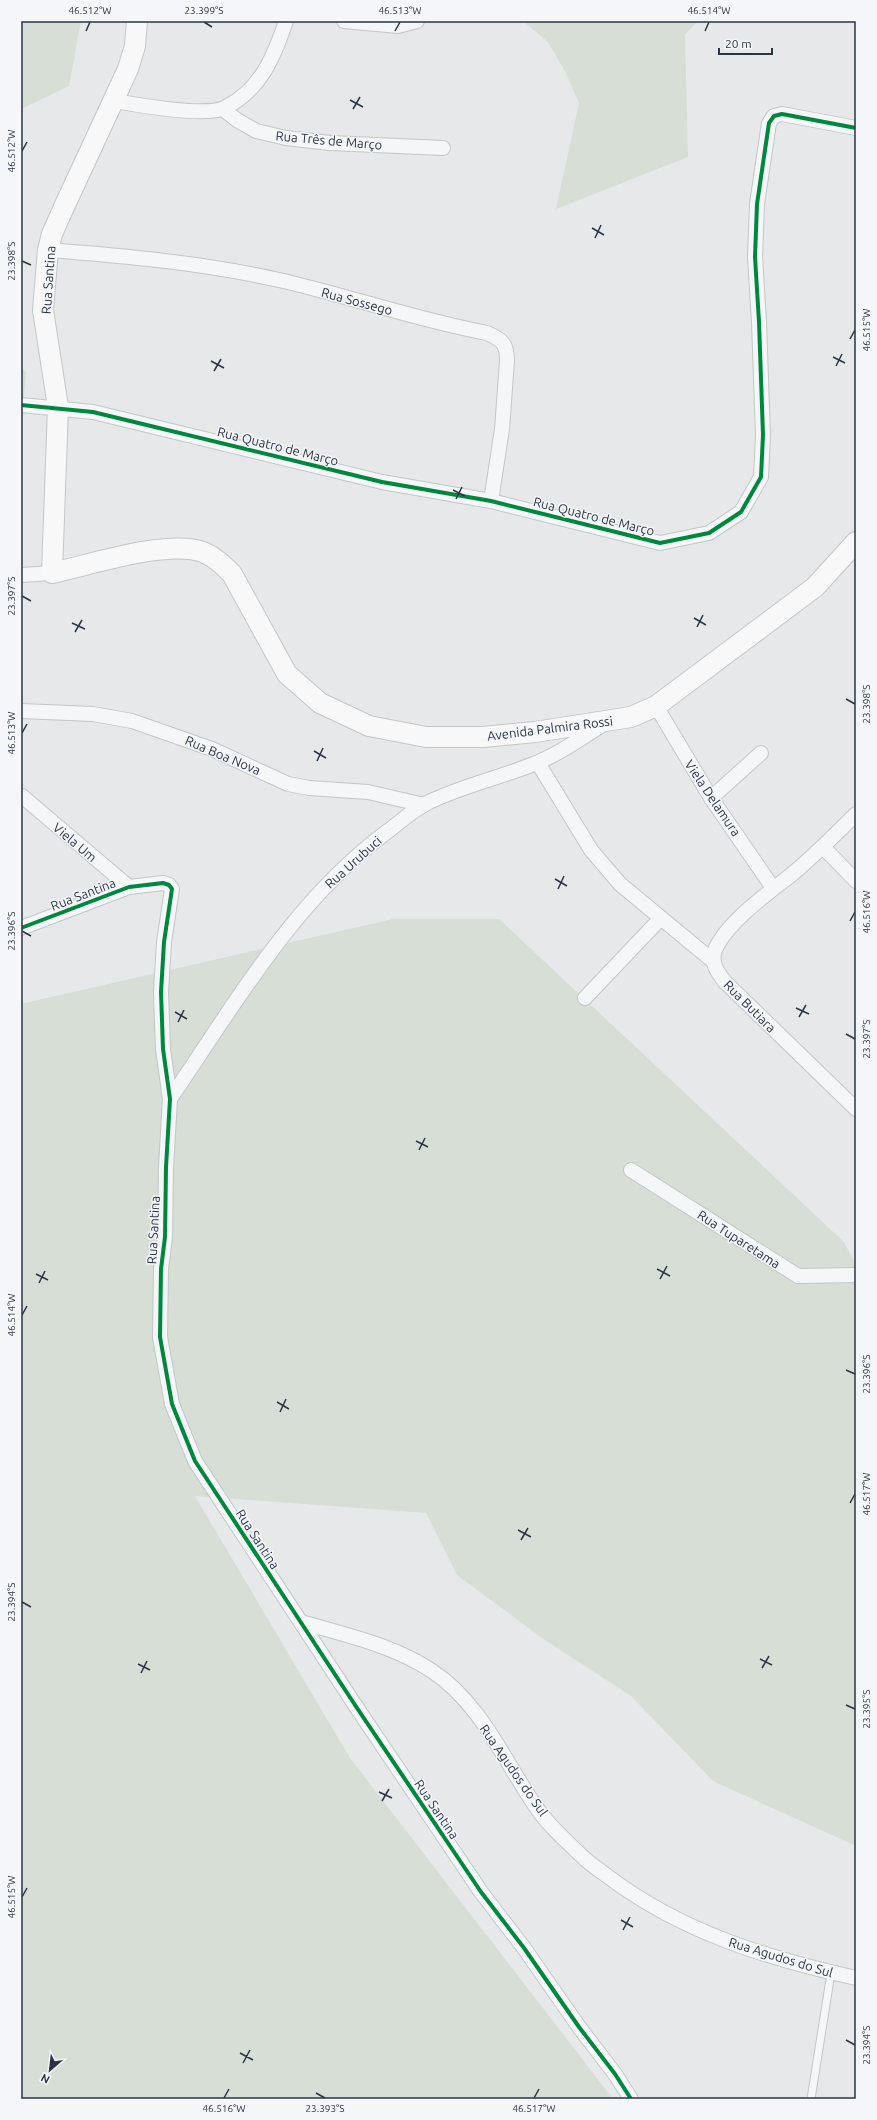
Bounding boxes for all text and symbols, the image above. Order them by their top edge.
text: 46.512°W [68,5,112,16]
text: 23.399°S [184,5,224,16]
text: 46.513°W [378,5,422,16]
text: 46.514°W [687,5,731,16]
scale bar [719,30,772,56]
text: 20 m [725,37,752,50]
street label: Rua Três de Março [275,128,383,152]
text: 46.512°W [6,129,17,173]
text: 23.398°S [6,241,17,281]
street label: Rua Santina [39,245,57,315]
street label: Rua Sossego [320,285,394,317]
text: 46.515°W [861,308,872,352]
street label: Rua Quatro de Março [216,424,340,469]
street label: Rua Quatro de Março [532,494,656,539]
text: 23.397°S [6,576,17,616]
text: 23.398°S [861,684,872,724]
text: 46.513°W [6,711,17,755]
street label: Avenida Palmira Rossi [486,713,614,743]
street label: Rua Boa Nova [183,733,263,777]
street label: Viela Delamura [682,757,744,839]
street label: Viela Um [51,820,99,864]
street label: Rua Urubuci [322,833,384,891]
street label: Rua Santina [49,875,117,913]
text: 46.516°W [861,890,872,934]
text: 23.396°S [6,911,17,951]
street label: Rua Butiara [721,977,779,1035]
text: 23.397°S [861,1019,872,1059]
street label: Rua Santina [144,1195,162,1265]
street label: Rua Tuparetama [695,1207,783,1271]
text: 46.514°W [6,1293,17,1337]
text: 23.396°S [861,1354,872,1394]
text: 46.517°W [861,1472,872,1516]
street label: Rua Santina [233,1506,283,1572]
text: 23.394°S [6,1582,17,1622]
text: 23.395°S [861,1689,872,1729]
street label: Rua Agudos do Sul [477,1722,551,1819]
street label: Rua Santina [412,1777,462,1841]
text: 46.515°W [6,1875,17,1919]
street label: Rua Agudos do Sul [727,1934,835,1980]
text: 23.394°S [861,2025,872,2065]
north arrow [30,2050,70,2090]
text: N [39,2072,52,2086]
text: 46.516°W [202,2103,246,2114]
text: 23.393°S [305,2103,345,2114]
text: 46.517°W [512,2103,556,2114]

